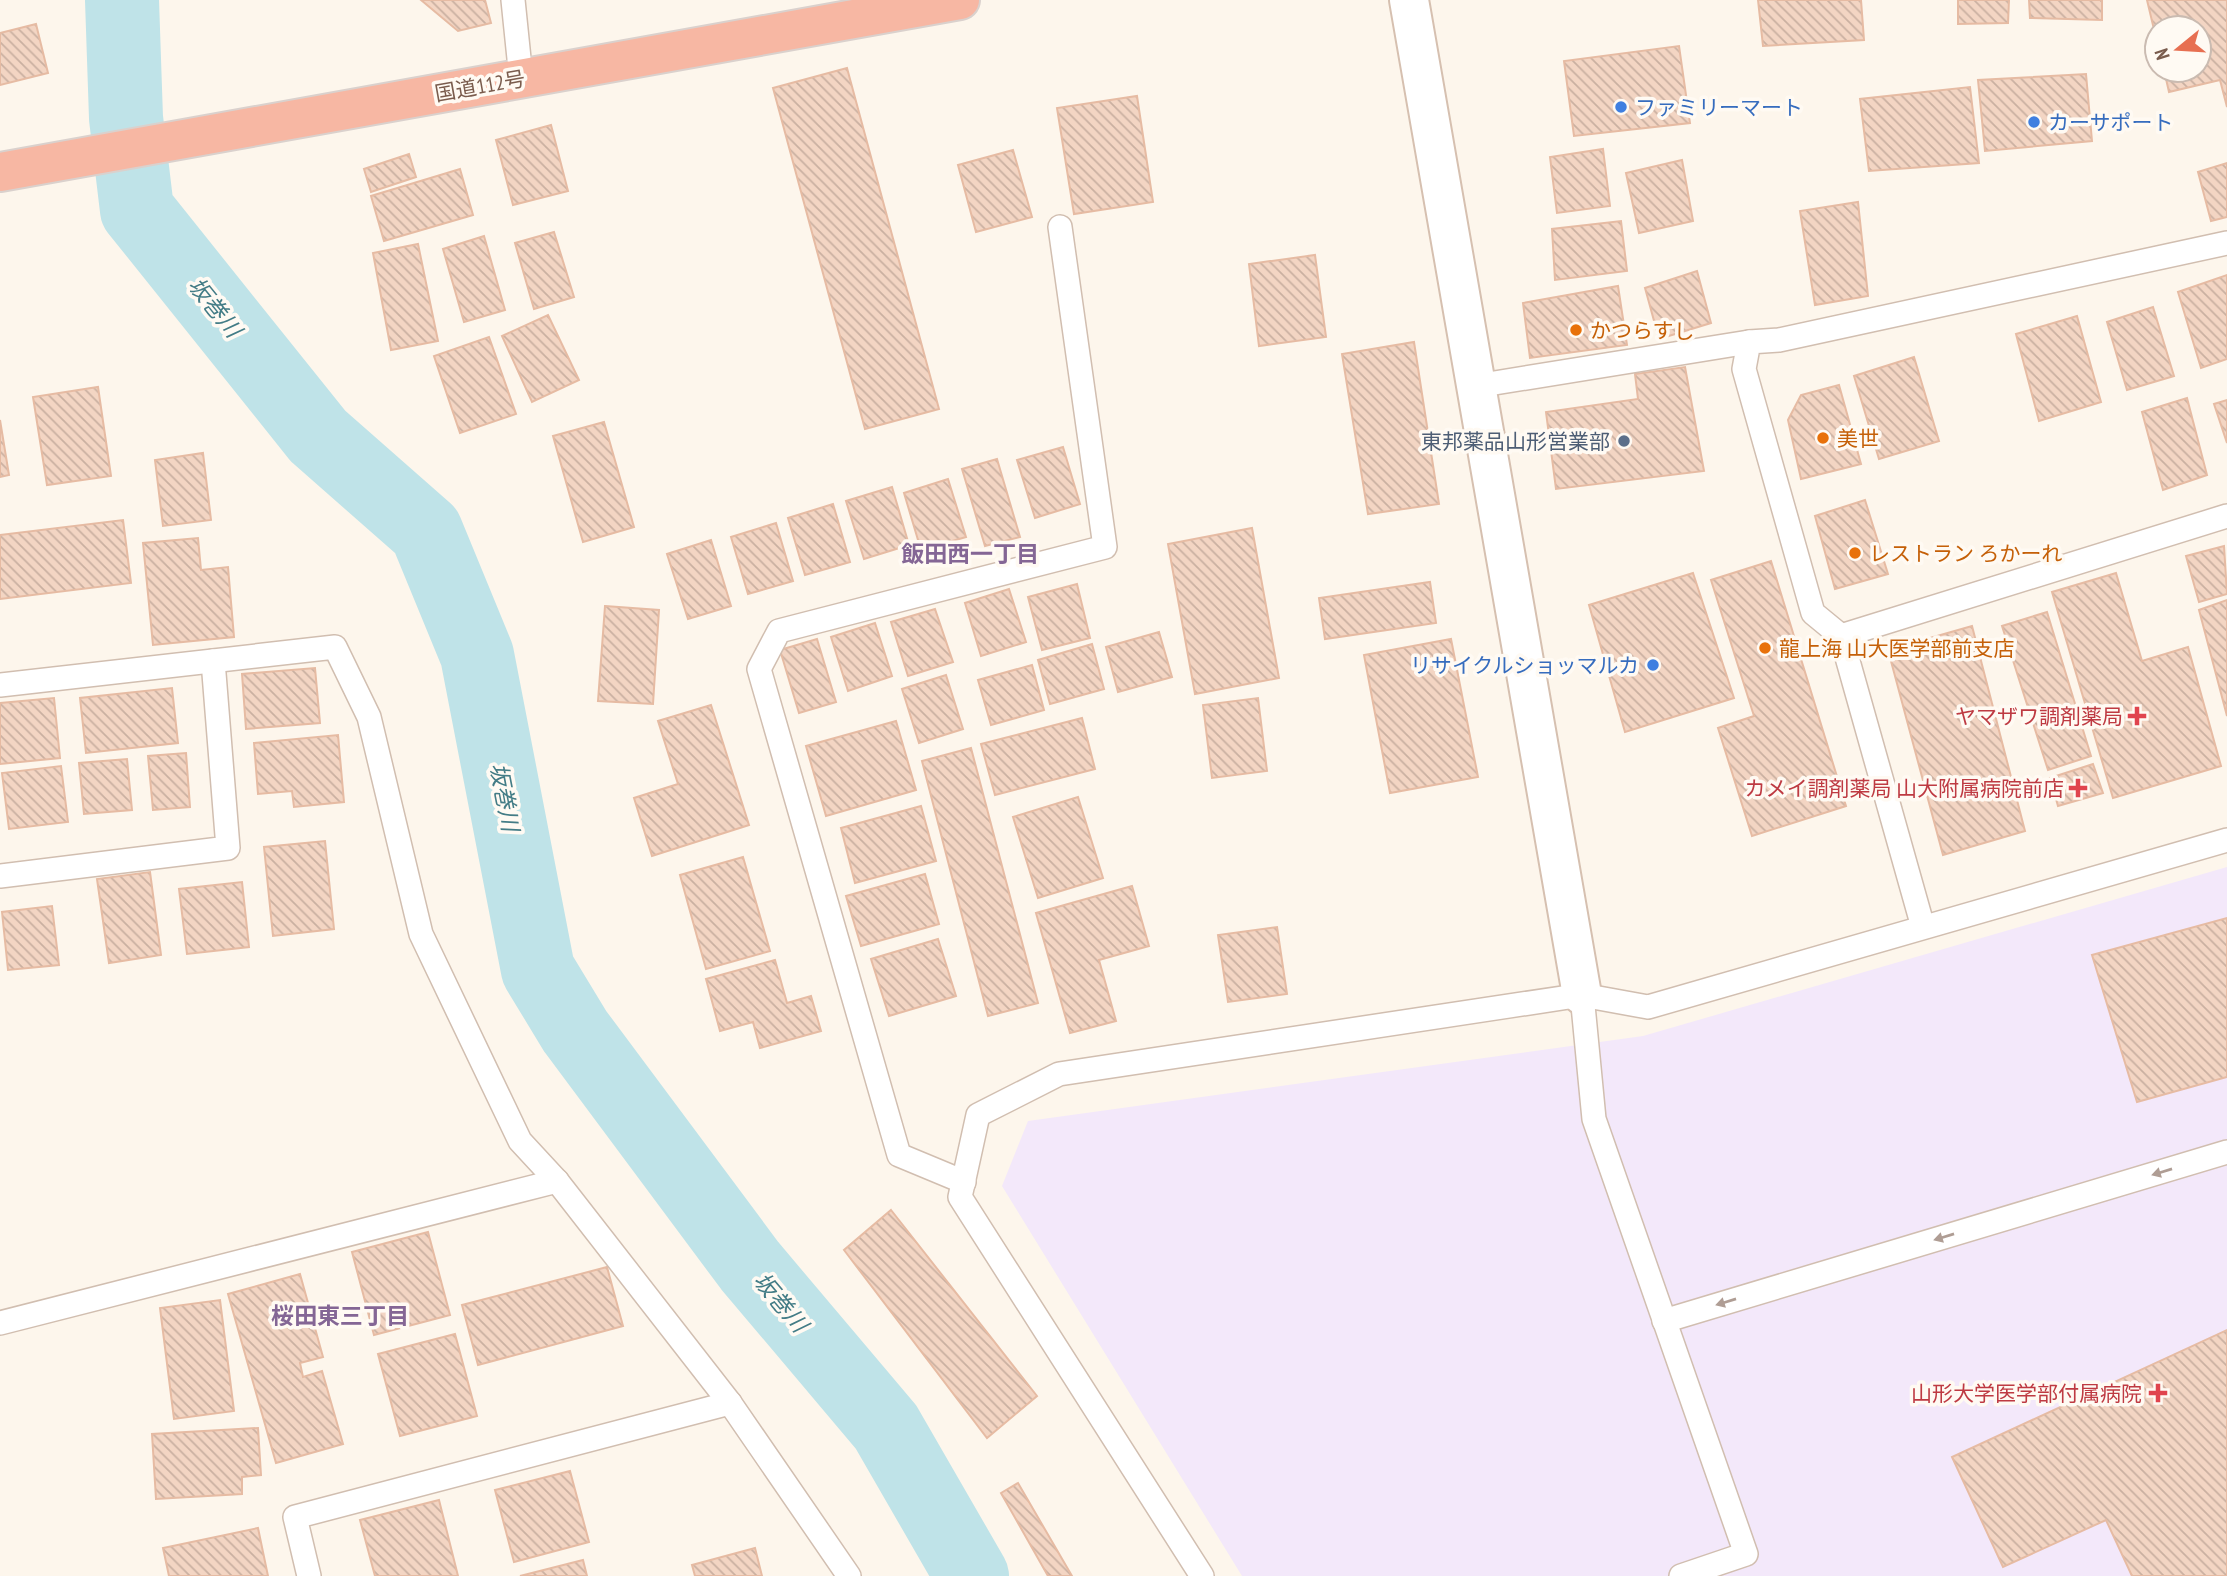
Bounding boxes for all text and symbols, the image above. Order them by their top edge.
north arrow [2143,14,2213,84]
text: N [2149,46,2175,63]
street label: 国道112号 [433,65,527,107]
place label: ファミリーマート [1635,94,1803,121]
marker: ファミリーマート [1613,99,1629,115]
place label: カーサポート [2048,109,2174,136]
marker: カーサポート [2026,114,2042,130]
water label: 坂巻川 [182,271,250,345]
place label: かつらすし [1590,317,1695,344]
marker: かつらすし [1568,322,1584,338]
place label: 美世 [1837,425,1879,452]
place label: 東邦薬品山形営業部 [1421,428,1610,455]
marker: 美世 [1815,430,1831,446]
marker: 東邦薬品山形営業部 [1616,433,1632,449]
district label: 飯田西一丁目 [901,539,1039,568]
place label: レストラン ろかーれ [1869,540,2062,567]
marker: レストラン ろかーれ [1847,545,1863,561]
place label: 龍上海 山大医学部前支店 [1779,635,2014,662]
marker: 龍上海 山大医学部前支店 [1757,640,1773,656]
place label: リサイクルショッマルカ [1410,652,1639,679]
marker: リサイクルショッマルカ [1645,657,1661,673]
place label: ヤマザワ調剤薬局 [1955,703,2123,730]
marker: ヤマザワ調剤薬局 [2129,708,2145,724]
water label: 坂巻川 [484,760,526,837]
place label: カメイ調剤薬局 山大附属病院前店 [1745,775,2064,802]
marker: カメイ調剤薬局 山大附属病院前店 [2070,780,2086,796]
one-way arrow [2151,1167,2172,1177]
one-way arrow [1933,1232,1954,1242]
water label: 坂巻川 [748,1266,816,1340]
one-way arrow [1715,1298,1736,1308]
district label: 桜田東三丁目 [271,1301,409,1330]
place label: 山形大学医学部付属病院 [1911,1380,2142,1407]
marker: 山形大学医学部付属病院 [2148,1383,2168,1403]

